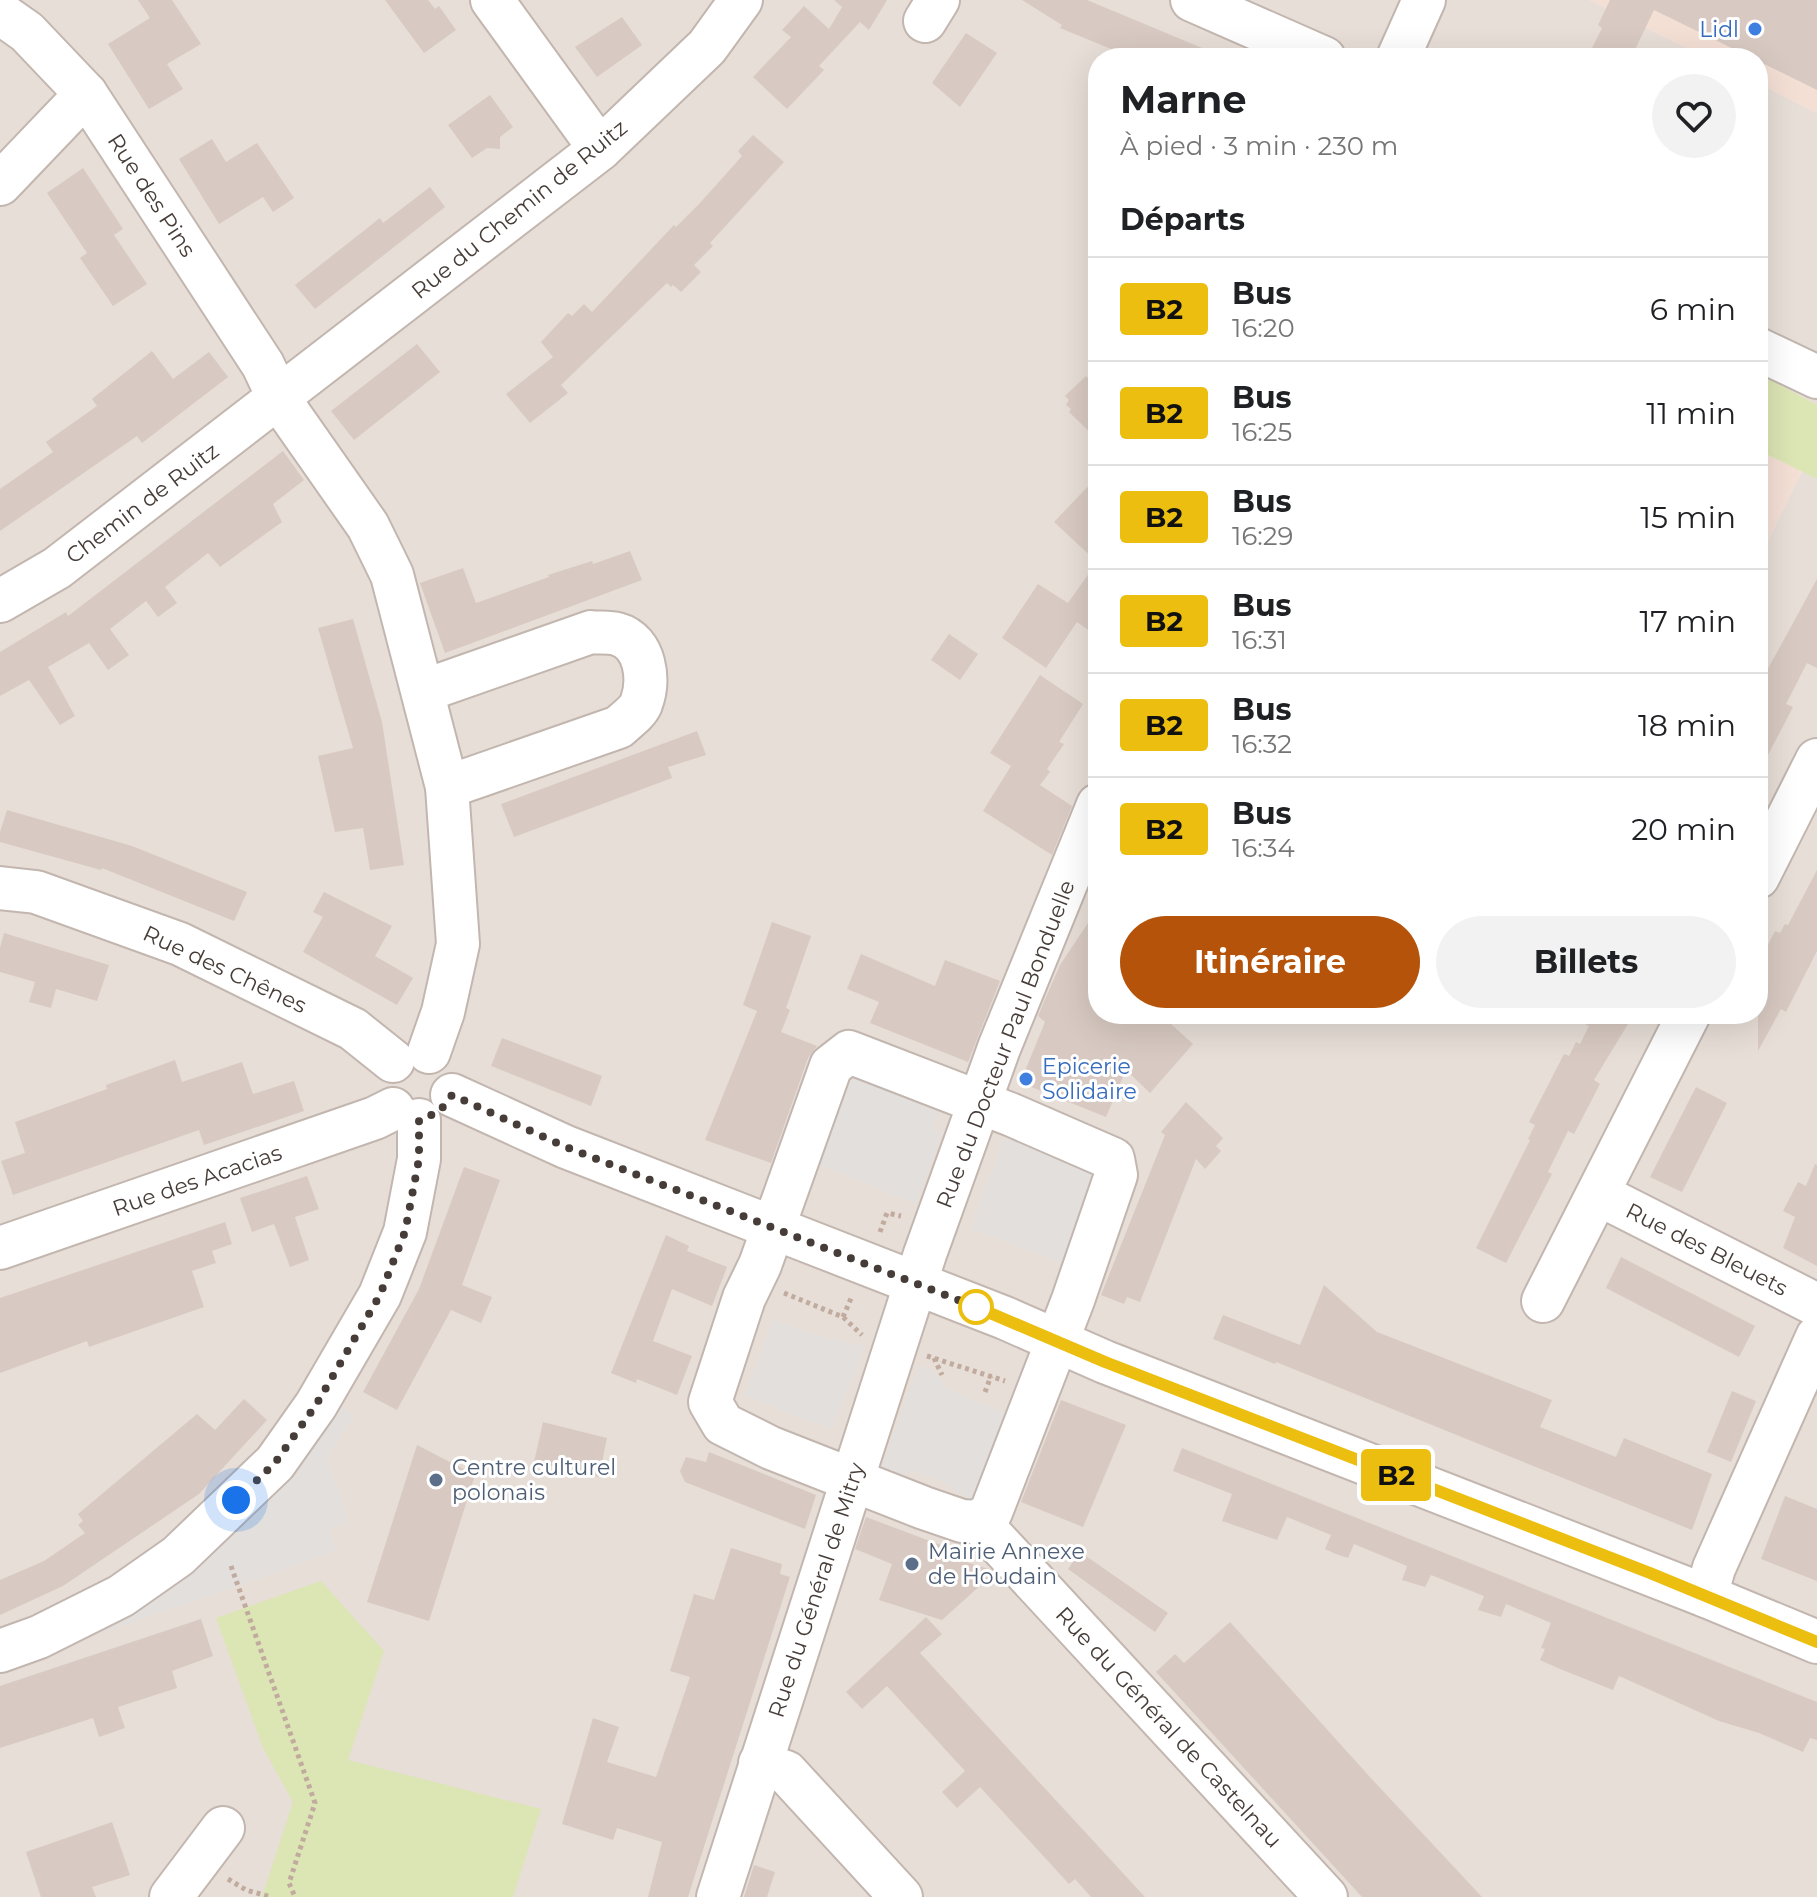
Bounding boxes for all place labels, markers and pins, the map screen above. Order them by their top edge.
place label: Lidl [1699,16,1739,43]
marker: Lidl [1746,20,1764,38]
place label: Epicerie Solidaire [1042,1053,1137,1105]
marker: Epicerie Solidaire [1017,1070,1035,1088]
unlabelled marker [959,1290,993,1324]
place label: Centre culturel polonais [452,1454,616,1506]
marker: Centre culturel polonais [427,1471,445,1489]
place label: Mairie Annexe de Houdain [928,1538,1085,1590]
marker: Mairie Annexe de Houdain [903,1555,921,1573]

